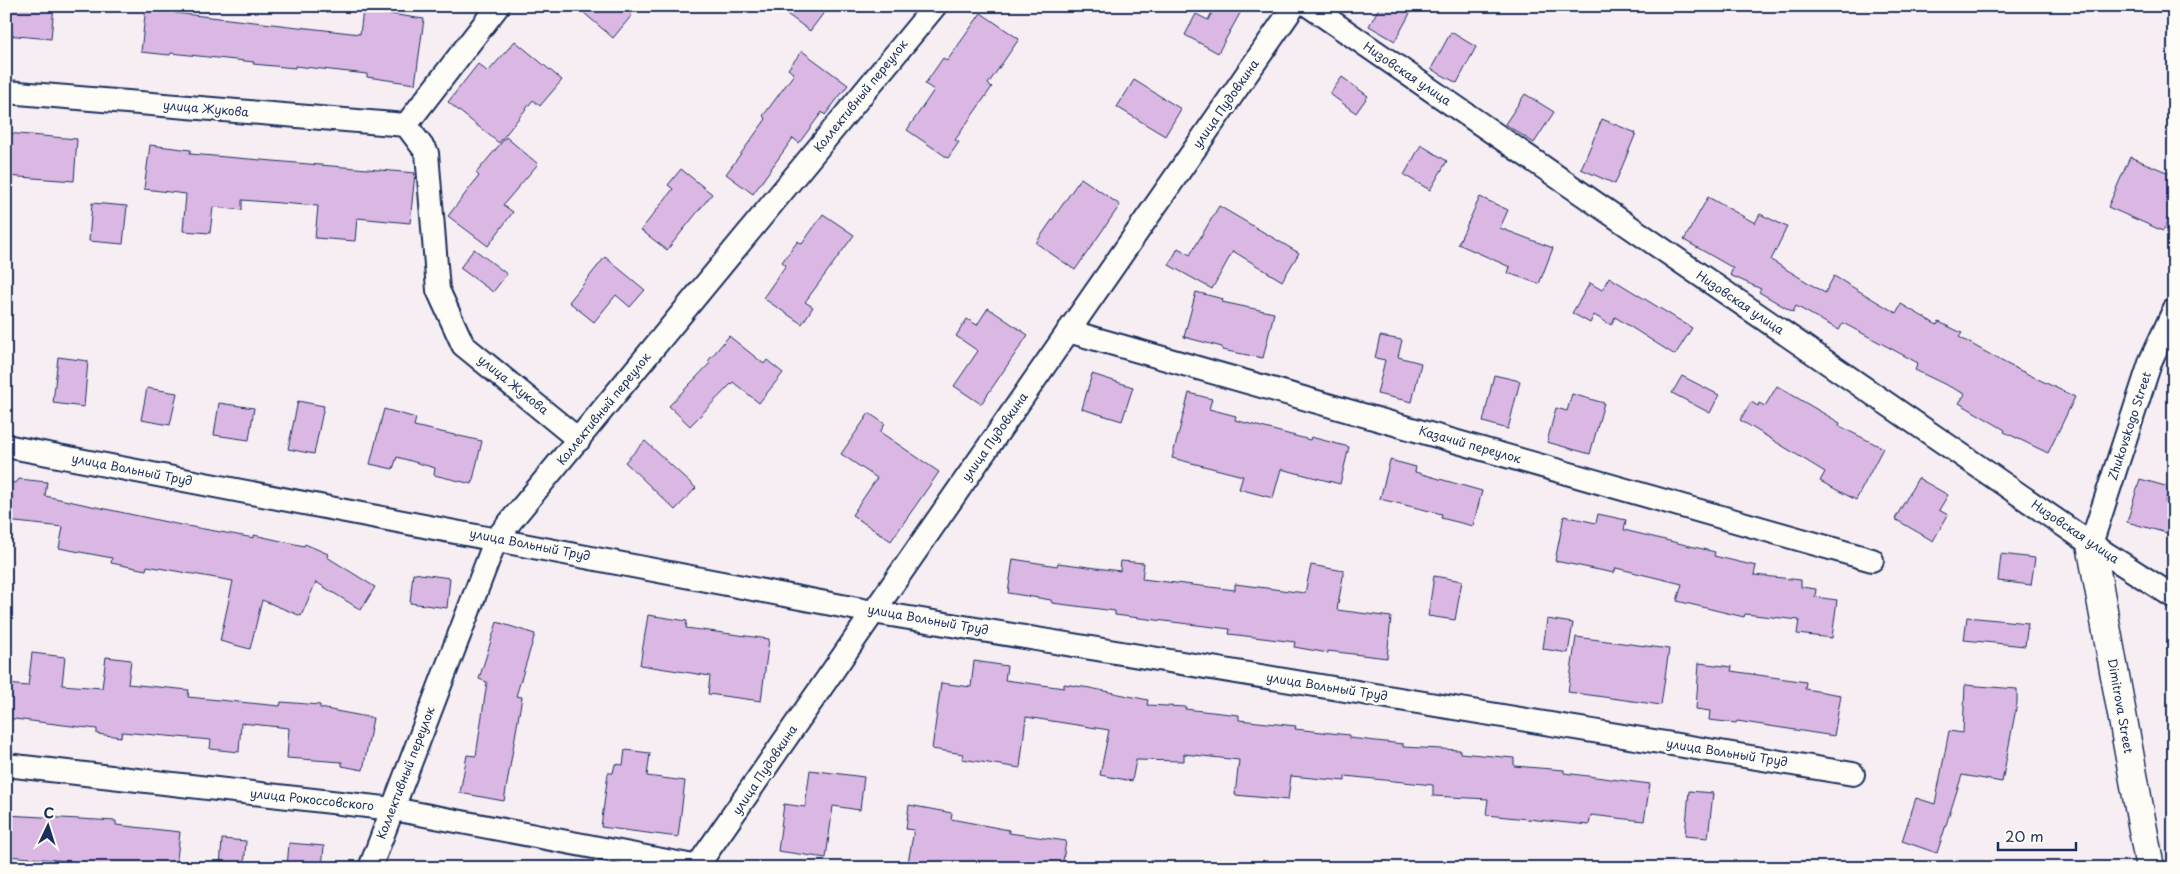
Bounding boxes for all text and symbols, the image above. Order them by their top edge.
street label: Коллективный переулок [809,35,912,156]
street label: Низовская улица [1360,37,1456,110]
street label: улица Пудовкина [1188,55,1263,152]
street label: улица Жукова [162,95,250,121]
street label: Низовская улица [1693,266,1789,339]
street label: Коллективный переулок [552,348,655,469]
street label: улица Жукова [475,350,553,419]
street label: Zhukovskogo Street [2103,369,2155,482]
street label: улица Пудовкина [957,388,1032,485]
street label: Казачий переулок [1417,421,1524,467]
street label: улица Вольный Труд [70,448,194,490]
street label: Низовская улица [2028,495,2124,568]
street label: улица Вольный Труд [468,523,592,565]
street label: улица Вольный Труд [866,599,990,639]
street label: Dimitrova Street [2104,657,2138,755]
street label: улица Вольный Труд [1265,668,1389,704]
street label: Коллективный переулок [372,703,439,841]
street label: улица Пудовкина [727,720,801,818]
street label: улица Вольный Труд [1665,734,1789,770]
street label: улица Рокоссовского [249,784,375,814]
north arrow [22,802,72,852]
text: С [43,802,55,823]
scale bar [1998,819,2075,851]
text: 20 m [2005,824,2044,847]

